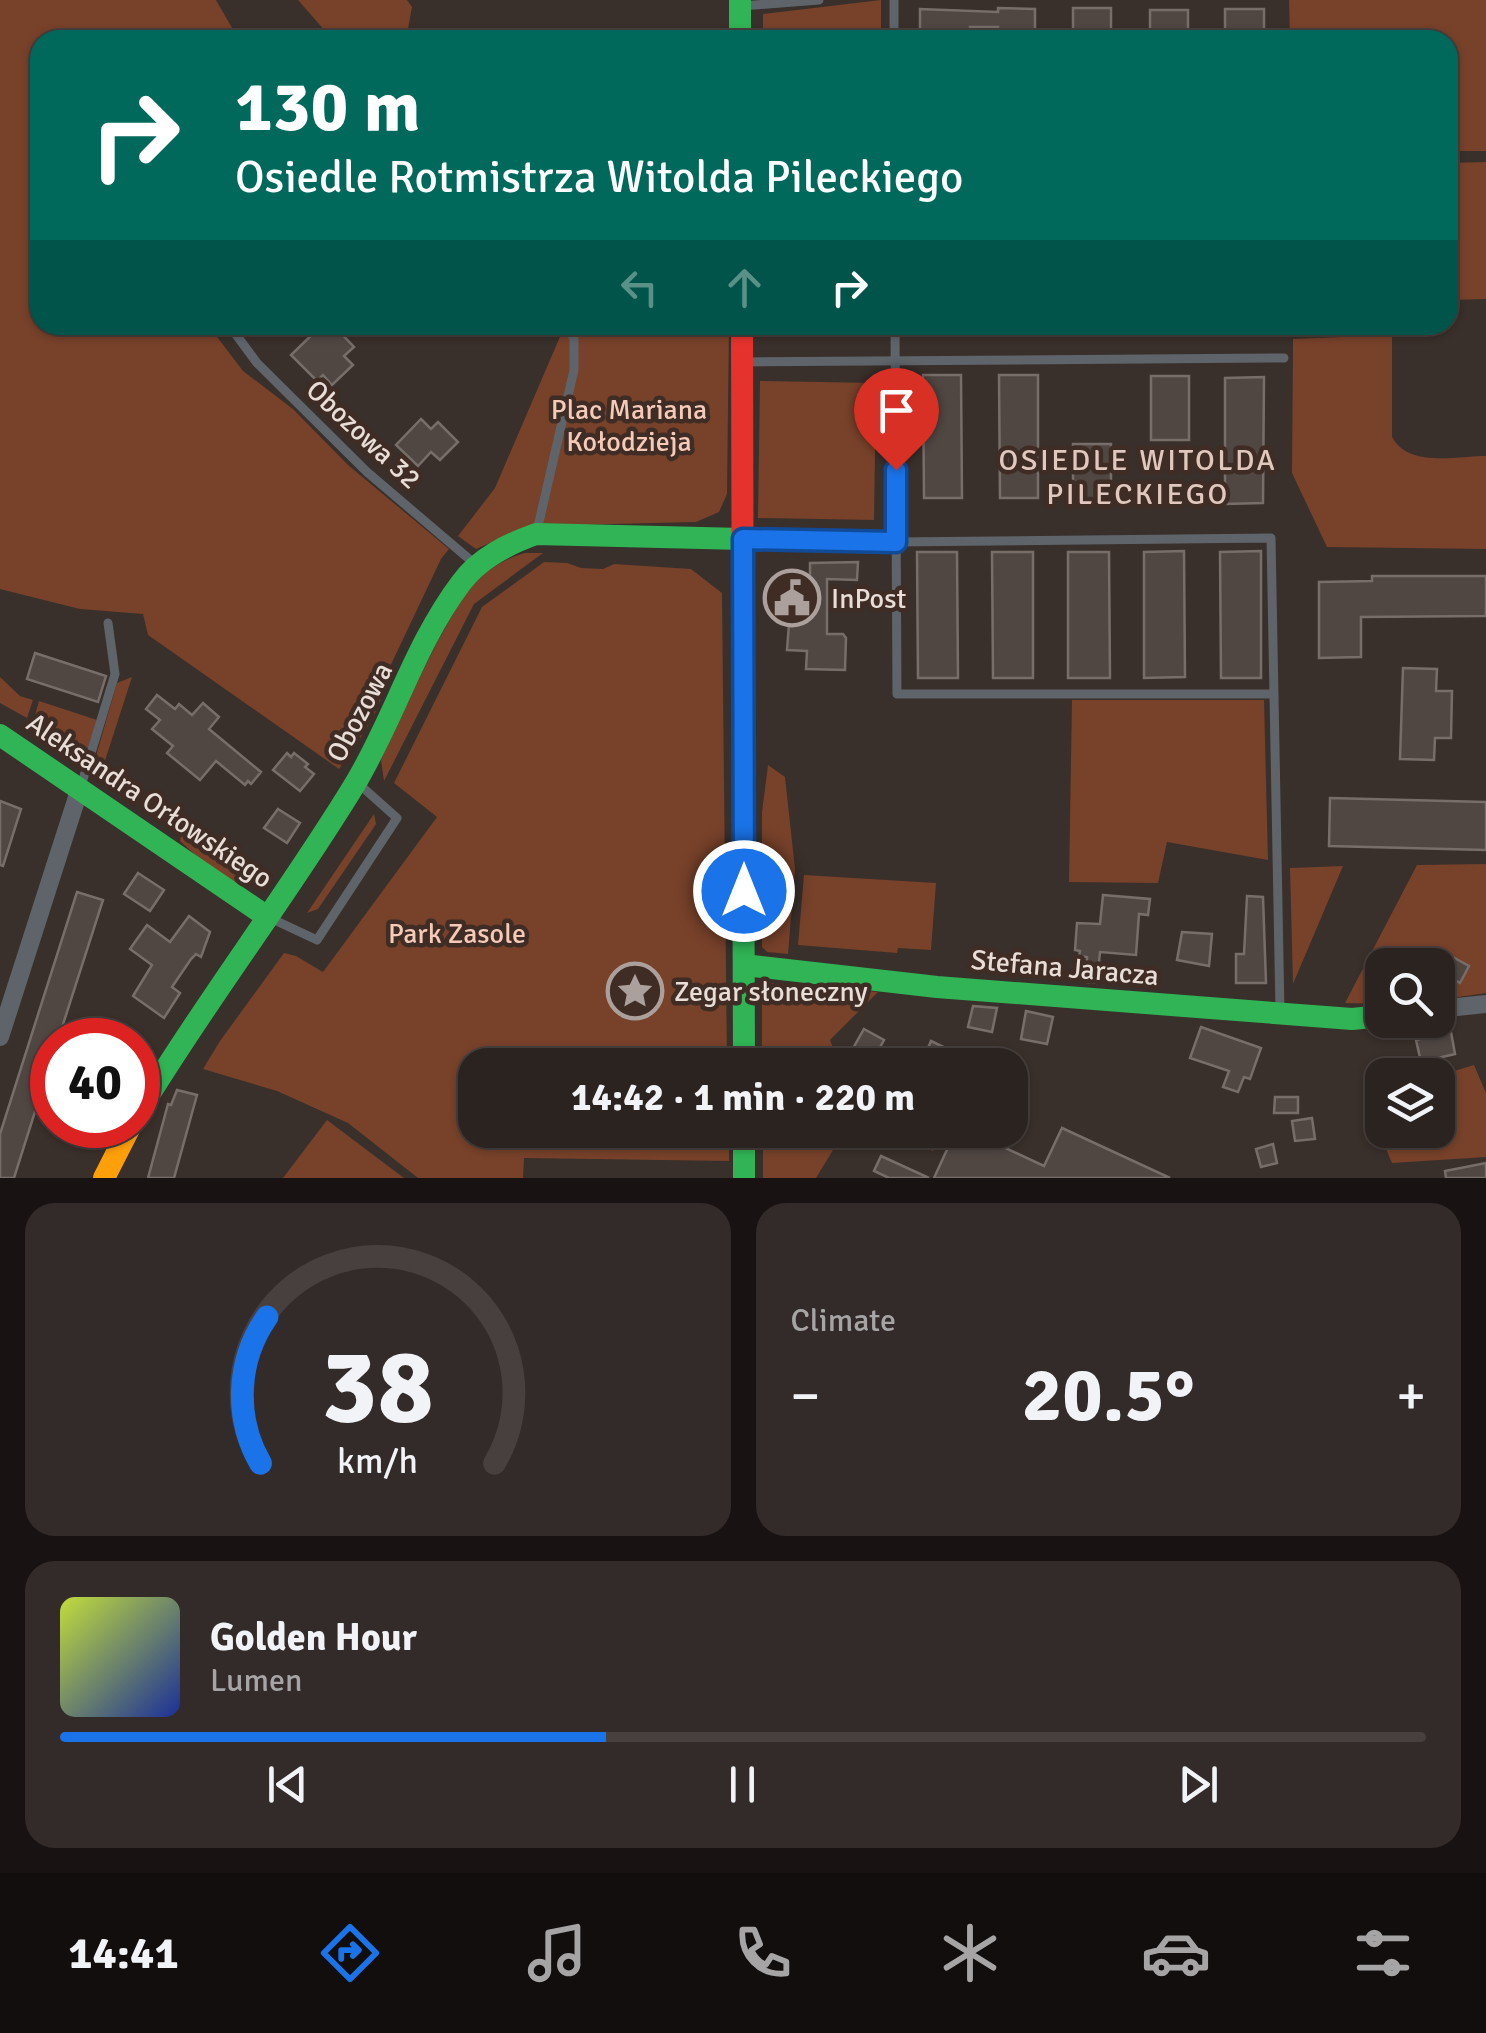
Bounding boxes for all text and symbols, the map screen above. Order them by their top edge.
text: 130 m [235,64,420,150]
icon: right [70,70,200,200]
text: Osiedle Rotmistrza Witolda Pileckiego [235,150,963,205]
icon: left [612,260,667,315]
icon: ahead [717,260,772,315]
icon: right [822,260,877,315]
pin [854,368,939,471]
street label: Obozowa 32 [299,373,428,496]
icon: arrive [869,383,924,438]
park label: Plac Mariana Kołodzieja [551,393,707,459]
district label: OSIEDLE WITOLDA PILECKIEGO [999,442,1277,513]
public building icon: InPost [762,568,822,628]
place label: InPost [831,582,906,616]
street label: Obozowa [320,657,400,768]
street label: Aleksandra Orłowskiego [20,706,279,896]
position arrow [692,839,796,943]
park label: Park Zasole [388,917,526,951]
street label: Stefana Jaracza [970,943,1160,993]
map controls [1365,948,1455,1148]
button: search [1365,948,1455,1038]
place icon: Zegar słoneczny [605,961,665,1021]
place label: Zegar słoneczny [674,975,868,1009]
speed limit sign: 40 [30,1018,160,1148]
button: layers [1365,1058,1455,1148]
text: 14:42 · 1 min · 220 m [571,1074,915,1121]
text: Climate [791,1301,896,1340]
text: 38 [322,1323,434,1451]
text: 20.5° [1022,1349,1195,1442]
text: − [791,1362,820,1430]
text: + [1396,1362,1426,1430]
text: km/h [337,1439,418,1483]
text: Golden Hour [210,1614,417,1661]
text: Lumen [210,1661,302,1700]
icon: previous [260,1757,315,1812]
icon: pause [715,1757,770,1812]
icon: next [1171,1757,1226,1812]
icon: directions [315,1918,385,1988]
icon: music [522,1918,592,1988]
icon: phone [728,1918,798,1988]
icon: climate [935,1918,1005,1988]
icon: car [1141,1918,1211,1988]
icon: filters [1348,1918,1418,1988]
text: 14:41 [68,1926,179,1981]

